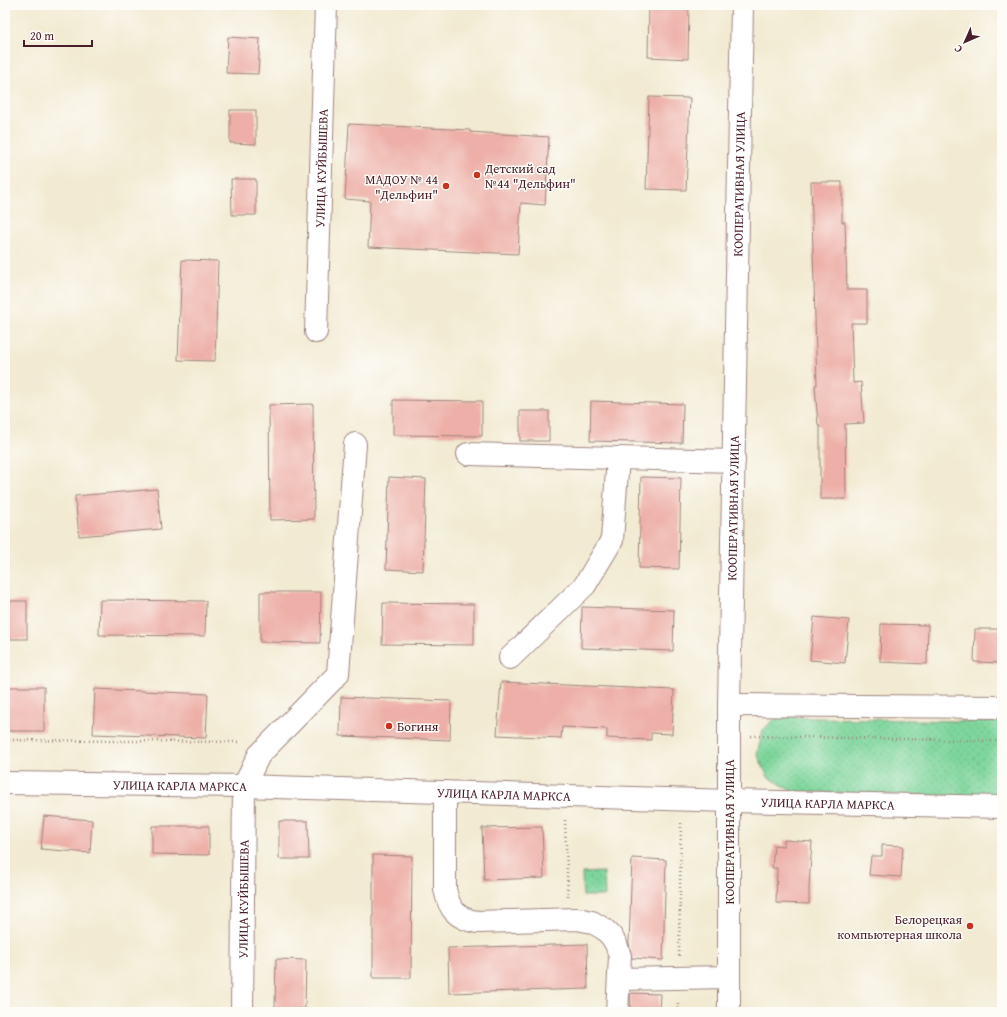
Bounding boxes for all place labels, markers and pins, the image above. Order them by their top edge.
place label: Детский сад №44 "Дельфин" [484,159,576,193]
place label: МАДОУ № 44 "Дельфин" [365,170,438,204]
marker: Детский сад №44 "Дельфин" [472,170,482,180]
marker: МАДОУ № 44 "Дельфин" [441,181,451,191]
place label: Богиня [397,717,439,736]
marker: Богиня [384,721,394,731]
place label: Белорецкая компьютерная школа [837,910,963,944]
marker: Белорецкая компьютерная школа [965,921,975,931]

